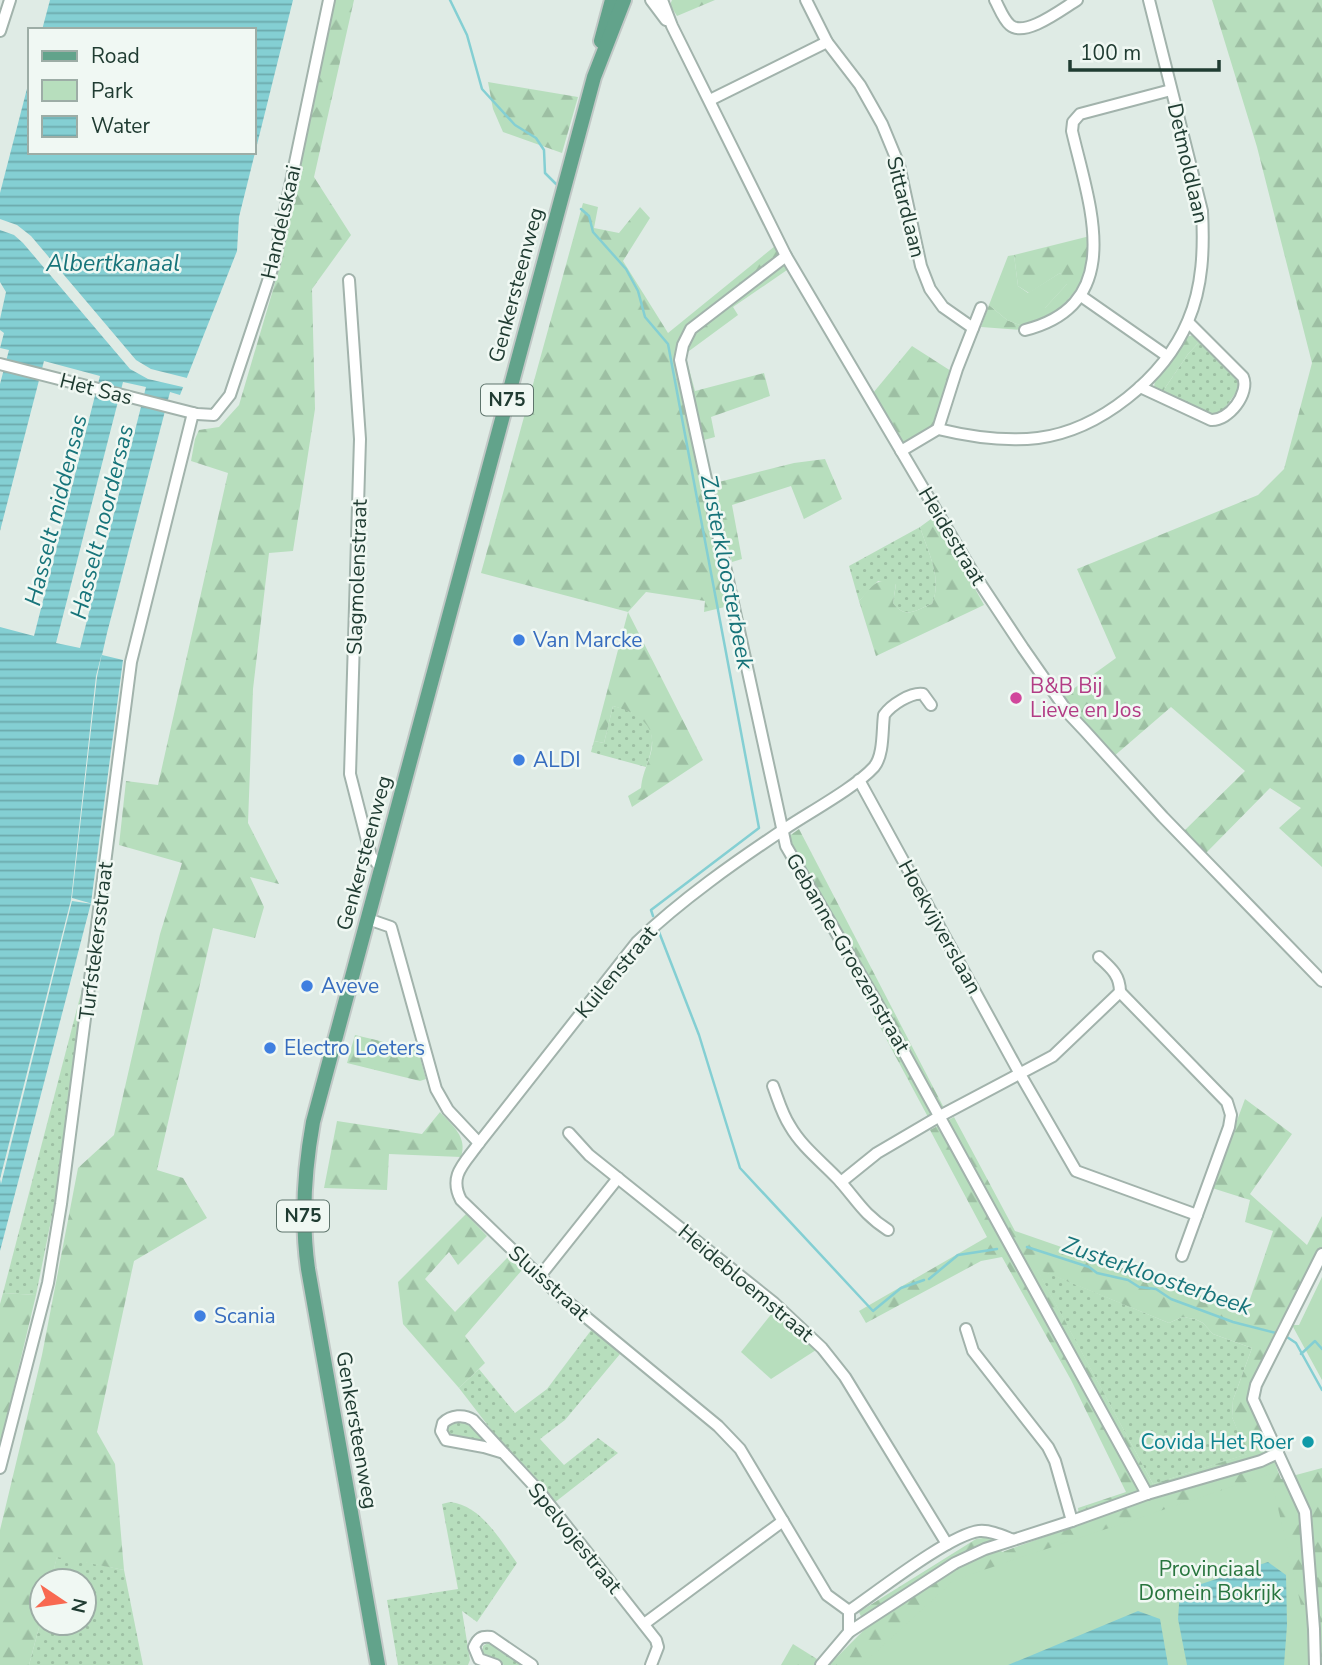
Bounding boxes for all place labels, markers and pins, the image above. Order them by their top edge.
place label: Van Marcke [532,626,642,654]
marker: Van Marcke [511,632,527,648]
place label: B&B Bij Lieve en Jos [1030,672,1142,724]
marker: B&B Bij Lieve en Jos [1008,690,1024,706]
place label: ALDI [533,746,581,774]
marker: ALDI [511,752,527,768]
place label: Aveve [321,972,379,1000]
marker: Aveve [299,978,315,994]
place label: Electro Loeters [284,1034,425,1062]
marker: Electro Loeters [262,1040,278,1056]
place label: Scania [214,1302,276,1330]
marker: Scania [192,1308,208,1324]
place label: Covida Het Roer [1141,1428,1294,1456]
marker: Covida Het Roer [1300,1434,1316,1450]

